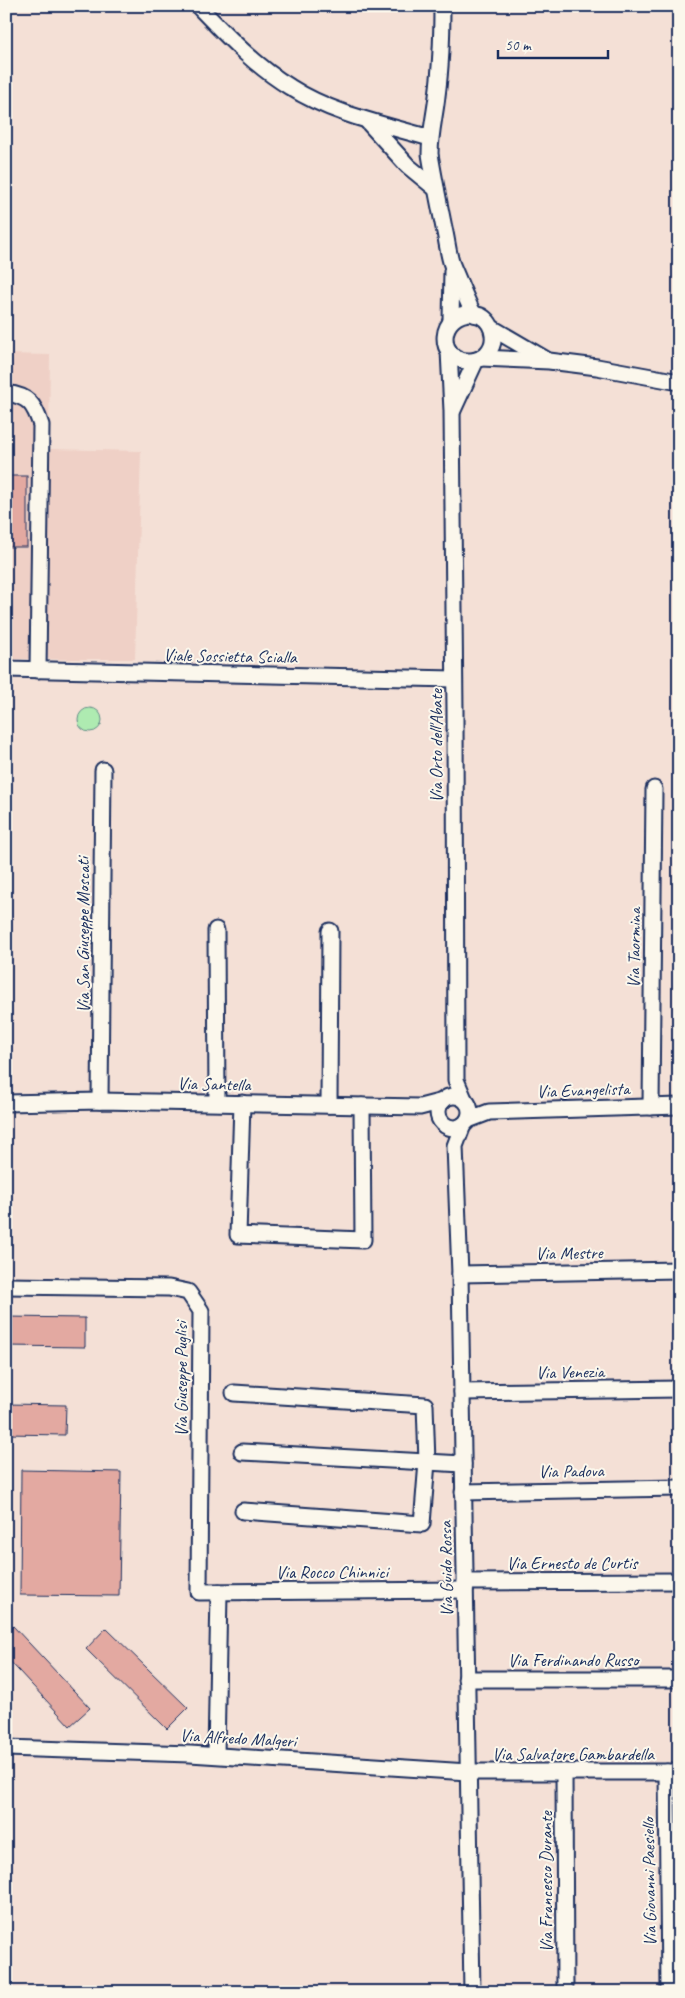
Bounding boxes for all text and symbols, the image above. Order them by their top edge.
scale bar [498,28,608,60]
text: 50 m [505,36,532,55]
street label: Viale Sossietta Scialla [163,644,298,668]
street label: Via Orto dell'Abate [425,688,447,803]
street label: Via San Giuseppe Moscati [72,854,94,1013]
street label: Via Taormina [622,906,646,988]
street label: Via Santella [177,1072,253,1096]
street label: Via Evangelista [536,1077,631,1103]
street label: Via Mestre [535,1241,604,1265]
street label: Via Giuseppe Puglisi [170,1319,192,1437]
street label: Via Venezia [536,1360,606,1384]
street label: Via Padova [538,1459,606,1483]
street label: Via Guido Rossa [434,1520,458,1617]
street label: Via Ernesto de Curtis [507,1552,639,1574]
street label: Via Rocco Chinnici [276,1561,391,1583]
street label: Via Ferdinando Russo [508,1649,640,1671]
street label: Via Alfredo Malgeri [179,1724,299,1752]
street label: Via Salvatore Gambardella [492,1743,655,1765]
street label: Via Francesco Durante [535,1810,557,1952]
street label: Via Giovanni Paesiello [637,1816,661,1947]

